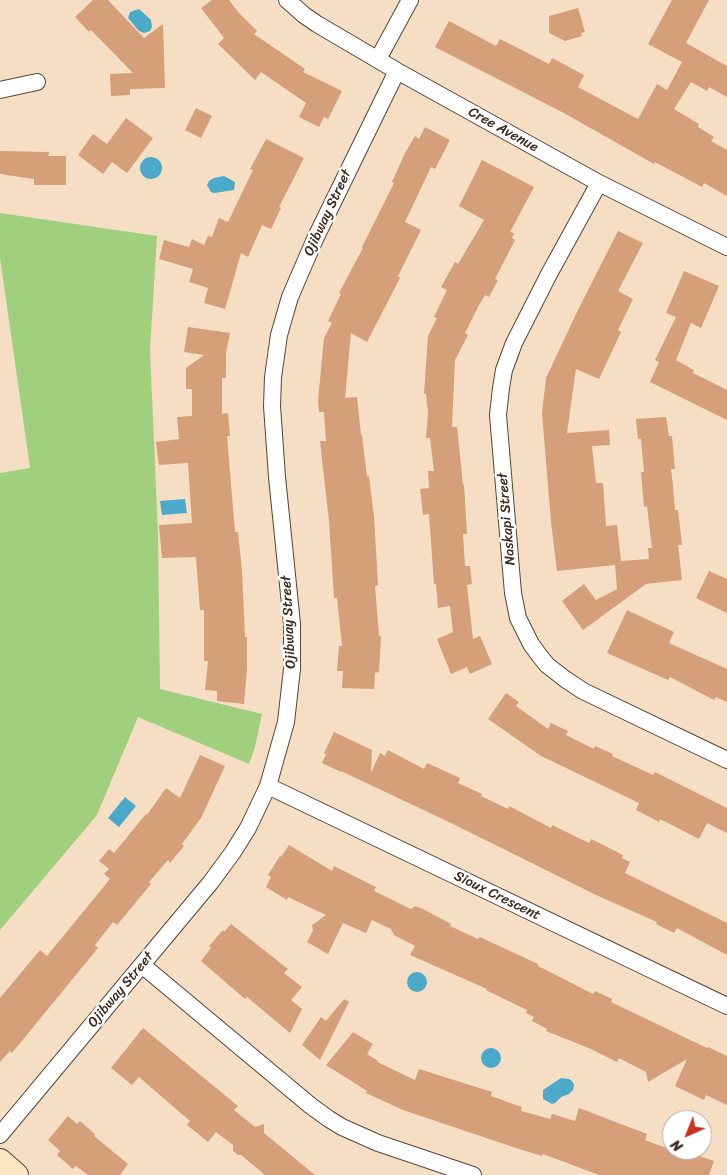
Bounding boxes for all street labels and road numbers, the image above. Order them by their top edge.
street label: Cree Avenue [465,104,541,156]
street label: Ojibway Street [301,167,355,259]
street label: Naskapi Street [495,472,519,566]
street label: Ojibway Street [278,575,300,669]
street label: Sioux Crescent [451,868,543,924]
street label: Ojibway Street [85,949,157,1031]

